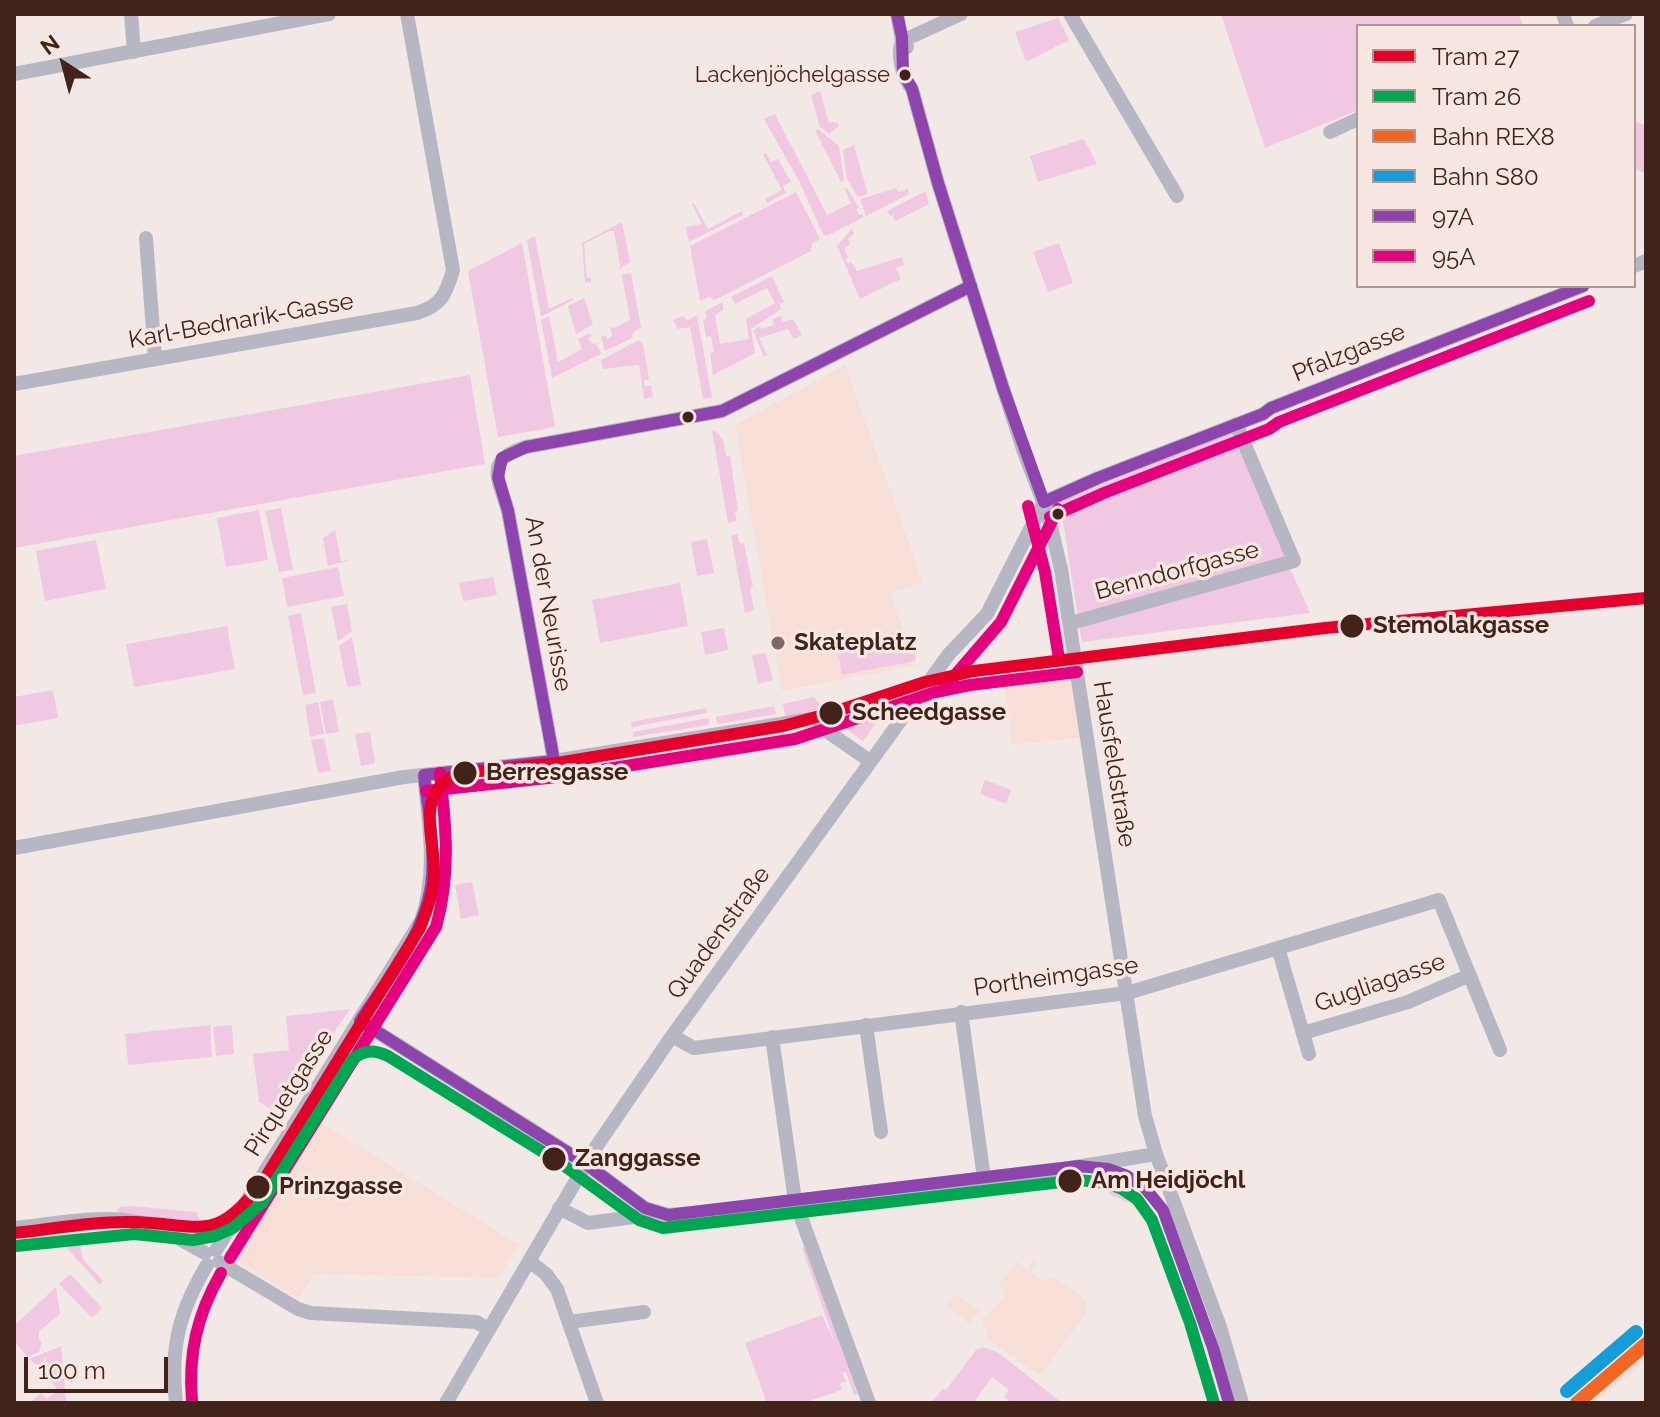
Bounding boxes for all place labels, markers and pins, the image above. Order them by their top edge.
place label: Lackenjöchelgasse [695,62,890,88]
marker: Lackenjöchelgasse [897,67,913,83]
unlabelled marker [680,409,696,425]
unlabelled marker [1050,506,1066,522]
marker: Stemolakgasse [1338,612,1366,640]
place label: Stemolakgasse [1373,612,1549,640]
place label: Skateplatz [794,629,917,657]
marker: Skateplatz [769,634,787,652]
marker: Scheedgasse [817,699,845,727]
place label: Scheedgasse [852,699,1006,727]
marker: Berresgasse [451,759,479,787]
place label: Berresgasse [486,759,628,787]
marker: Zanggasse [540,1145,568,1173]
place label: Zanggasse [575,1145,701,1173]
marker: Am Heidjöchl [1056,1167,1084,1195]
place label: Am Heidjöchl [1091,1167,1245,1195]
marker: Prinzgasse [244,1173,272,1201]
place label: Prinzgasse [279,1173,403,1201]

